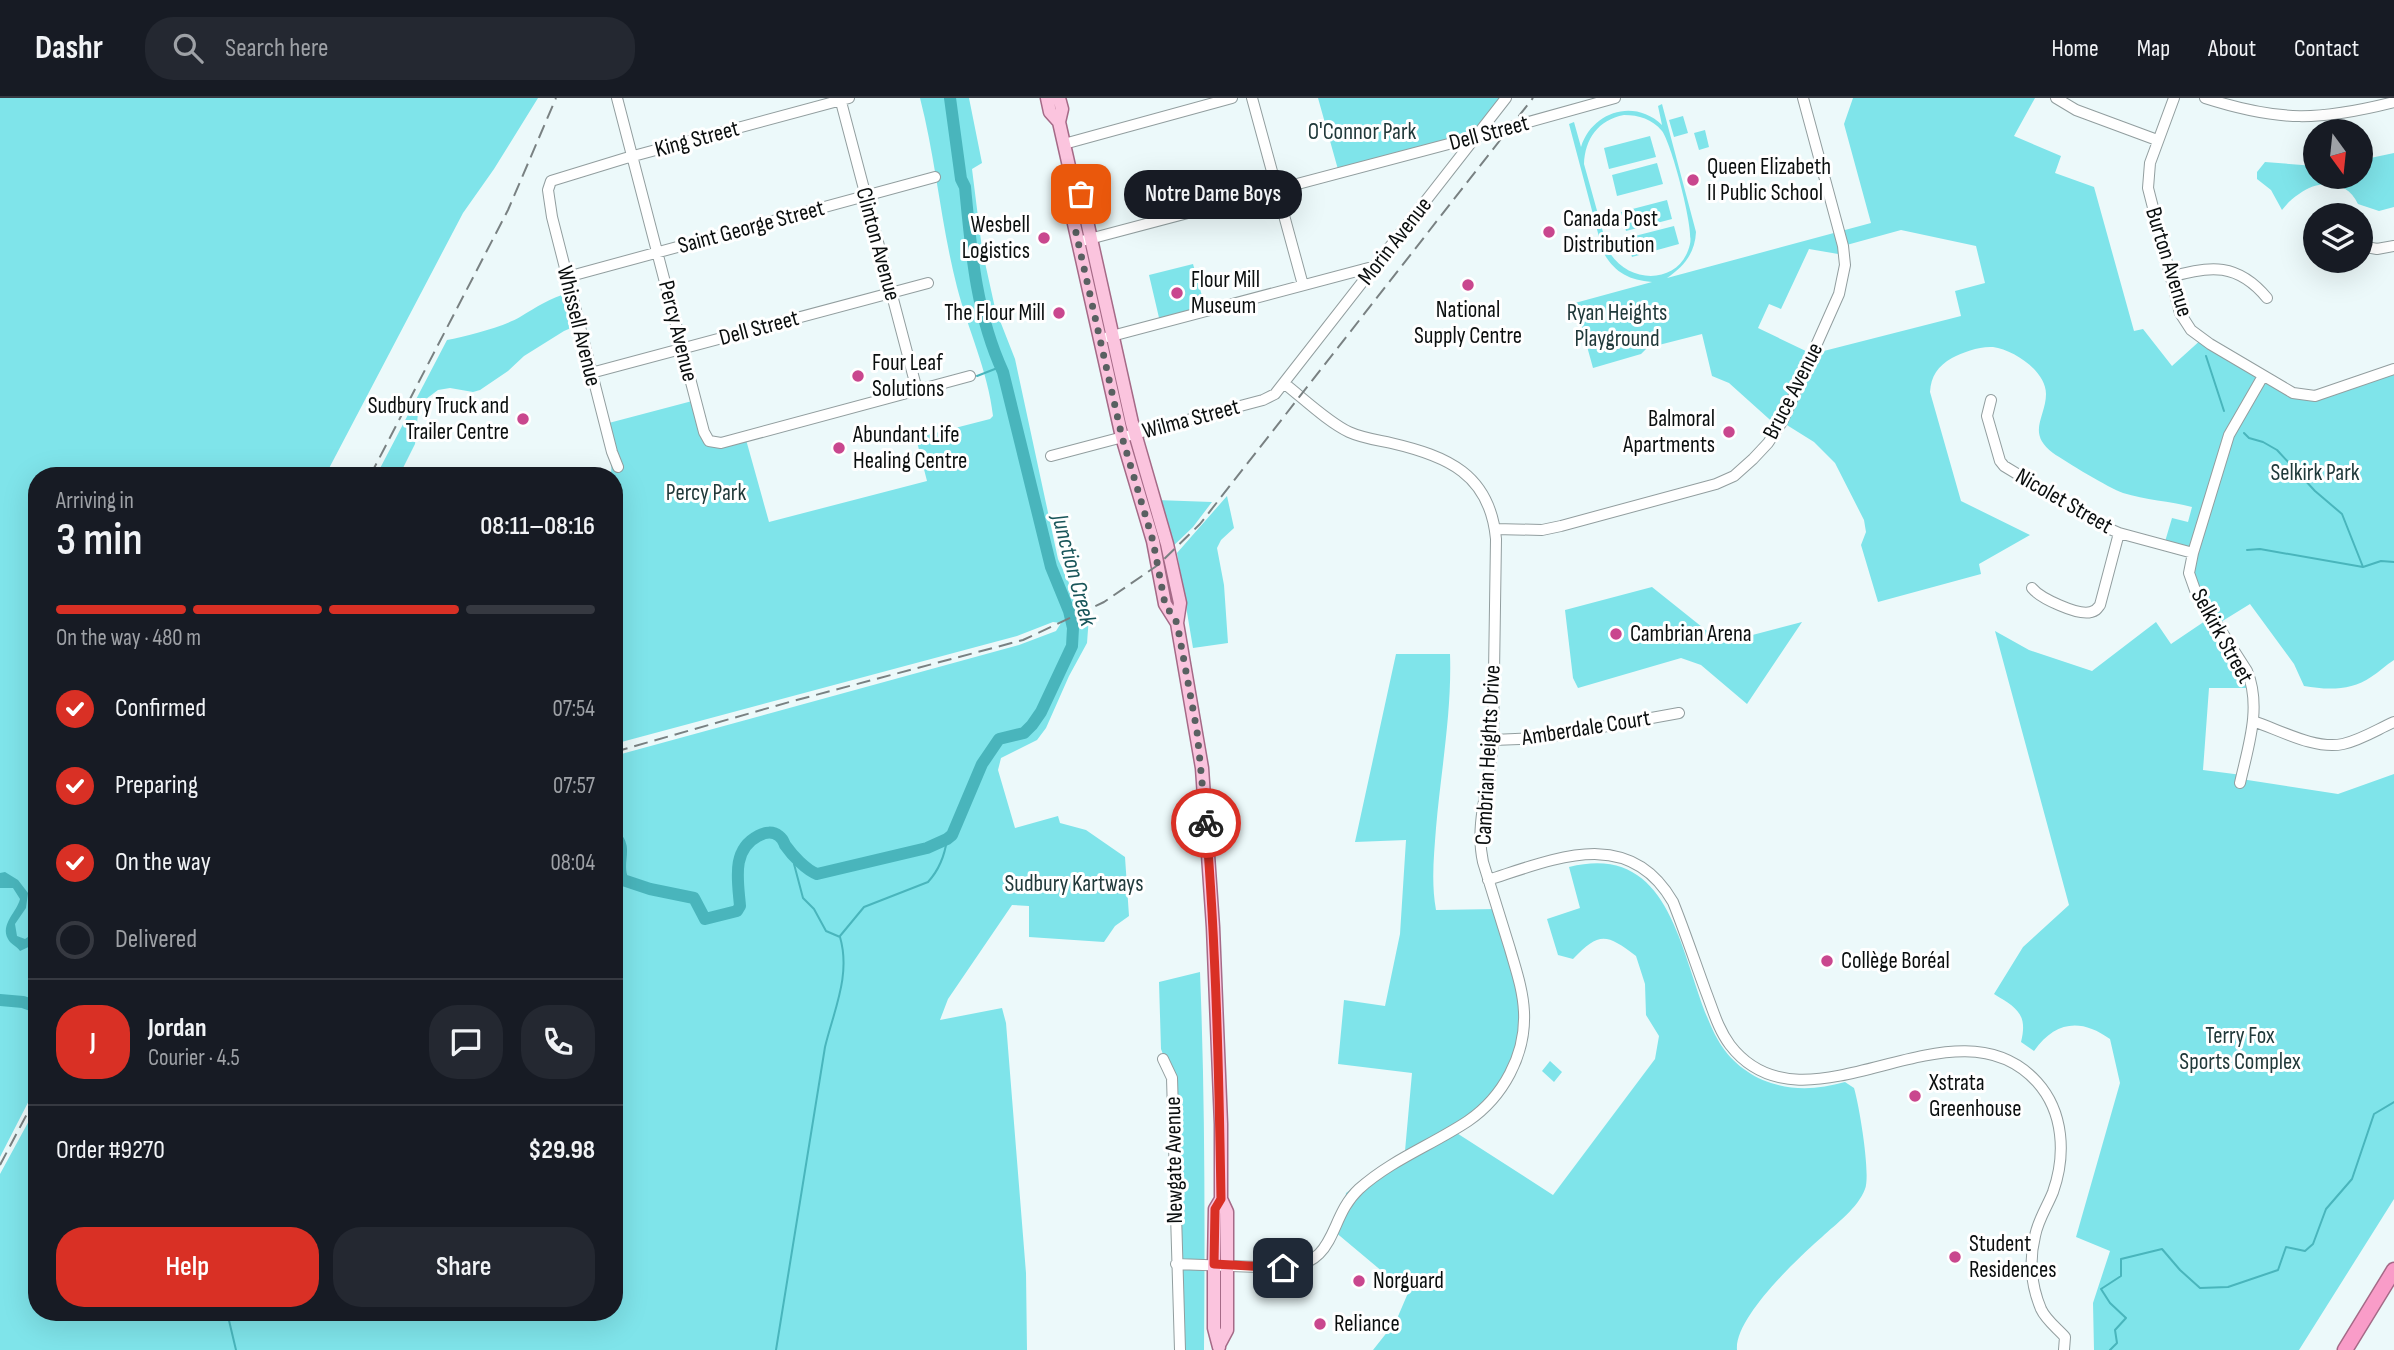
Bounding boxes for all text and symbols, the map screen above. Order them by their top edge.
search box [145,17,635,80]
text: Dashr [35,28,103,68]
icon: search [169,29,207,67]
text: Search here [225,33,328,64]
text: Home [2051,34,2099,63]
text: Map [2137,34,2170,63]
text: About [2208,34,2256,63]
text: Contact [2294,34,2359,63]
street label: Dell Street [1446,109,1532,157]
street label: King Street [652,114,742,164]
park label: O'Connor Park [1308,118,1417,146]
north arrow [2303,119,2373,189]
map controls [2303,119,2373,273]
place label: Queen Elizabeth II Public School [1707,153,1831,207]
pin [1051,164,1111,224]
callout: Notre Dame Boys [1123,170,1302,218]
marker: Queen Elizabeth II Public School [1685,172,1701,188]
icon: bag [1062,175,1100,213]
text: Notre Dame Boys [1145,180,1281,208]
street label: Clinton Avenue [849,184,907,304]
street label: Morin Avenue [1352,191,1438,291]
street label: Saint George Street [675,194,827,260]
button: layers [2303,203,2373,273]
street label: Burton Avenue [2139,204,2199,320]
place label: Canada Post Distribution [1563,205,1658,259]
place label: Wesbell Logistics [962,211,1030,265]
marker: Canada Post Distribution [1541,224,1557,240]
marker: Wesbell Logistics [1036,230,1052,246]
street label: Whissell Avenue [551,263,607,389]
place label: Flour Mill Museum [1191,266,1260,320]
marker: National Supply Centre [1460,277,1476,293]
street label: Percy Avenue [652,278,704,384]
marker: Flour Mill Museum [1169,285,1185,301]
place label: National Supply Centre [1414,296,1522,350]
place label: The Flour Mill [944,299,1045,327]
park label: Ryan Heights Playground [1567,299,1667,353]
street label: Dell Street [716,304,802,352]
marker: The Flour Mill [1051,305,1067,321]
street label: Bruce Avenue [1757,338,1829,444]
place label: Four Leaf Solutions [872,349,944,403]
marker: Four Leaf Solutions [850,368,866,384]
place label: Sudbury Truck and Trailer Centre [368,392,509,446]
street label: Wilma Street [1139,393,1243,445]
place label: Balmoral Apartments [1622,405,1715,459]
marker: Sudbury Truck and Trailer Centre [515,411,531,427]
place label: Abundant Life Healing Centre [852,421,967,475]
marker: Balmoral Apartments [1721,424,1737,440]
marker: Abundant Life Healing Centre [831,440,847,456]
park label: Selkirk Park [2270,459,2360,487]
street label: Nicolet Street [2011,462,2117,540]
park label: Percy Park [666,479,746,507]
text: Arriving in [56,487,134,515]
water label: Junction Creek [1045,509,1103,630]
text: 08:11–08:16 [480,511,595,542]
text: 3 min [56,513,143,568]
street label: Selkirk Street [2185,584,2259,688]
place label: Cambrian Arena [1630,620,1752,648]
text: On the way · 480 m [56,624,201,652]
marker: Cambrian Arena [1608,626,1624,642]
street label: Cambrian Heights Drive [1469,664,1507,846]
icon: check [56,690,94,728]
text: Confirmed [115,693,206,724]
text: 07:54 [552,695,595,723]
street label: Amberdale Court [1519,704,1652,752]
icon: check [56,767,94,805]
text: Preparing [115,770,198,801]
text: 07:57 [553,772,595,800]
courier [1171,788,1241,858]
icon: bike [1187,804,1225,842]
icon: check [56,844,94,882]
text: On the way [115,847,211,878]
text: 08:04 [550,849,595,877]
park label: Sudbury Kartways [1004,870,1144,898]
text: Delivered [115,924,197,955]
place label: Collège Boréal [1841,947,1950,975]
marker: Collège Boréal [1819,953,1835,969]
button: chat [429,1005,503,1079]
button: phone [521,1005,595,1079]
text: Jordan [148,1013,206,1044]
park label: Terry Fox Sports Complex [2179,1022,2301,1076]
text: J [90,1027,96,1058]
text: Courier · 4.5 [148,1044,240,1072]
place label: Xstrata Greenhouse [1928,1069,2022,1123]
marker: Xstrata Greenhouse [1907,1088,1923,1104]
street label: Newgate Avenue [1159,1096,1189,1224]
text: Order #9270 [56,1135,165,1166]
text: $29.98 [528,1135,595,1166]
button: Help [56,1227,319,1307]
button: Share [333,1227,595,1307]
place label: Student Residences [1969,1230,2056,1284]
pin [1253,1238,1313,1298]
icon: home [1264,1249,1302,1287]
marker: Student Residences [1947,1249,1963,1265]
place label: Norguard [1373,1267,1444,1295]
marker: Norguard [1351,1273,1367,1289]
place label: Reliance [1334,1310,1400,1338]
marker: Reliance [1312,1316,1328,1332]

